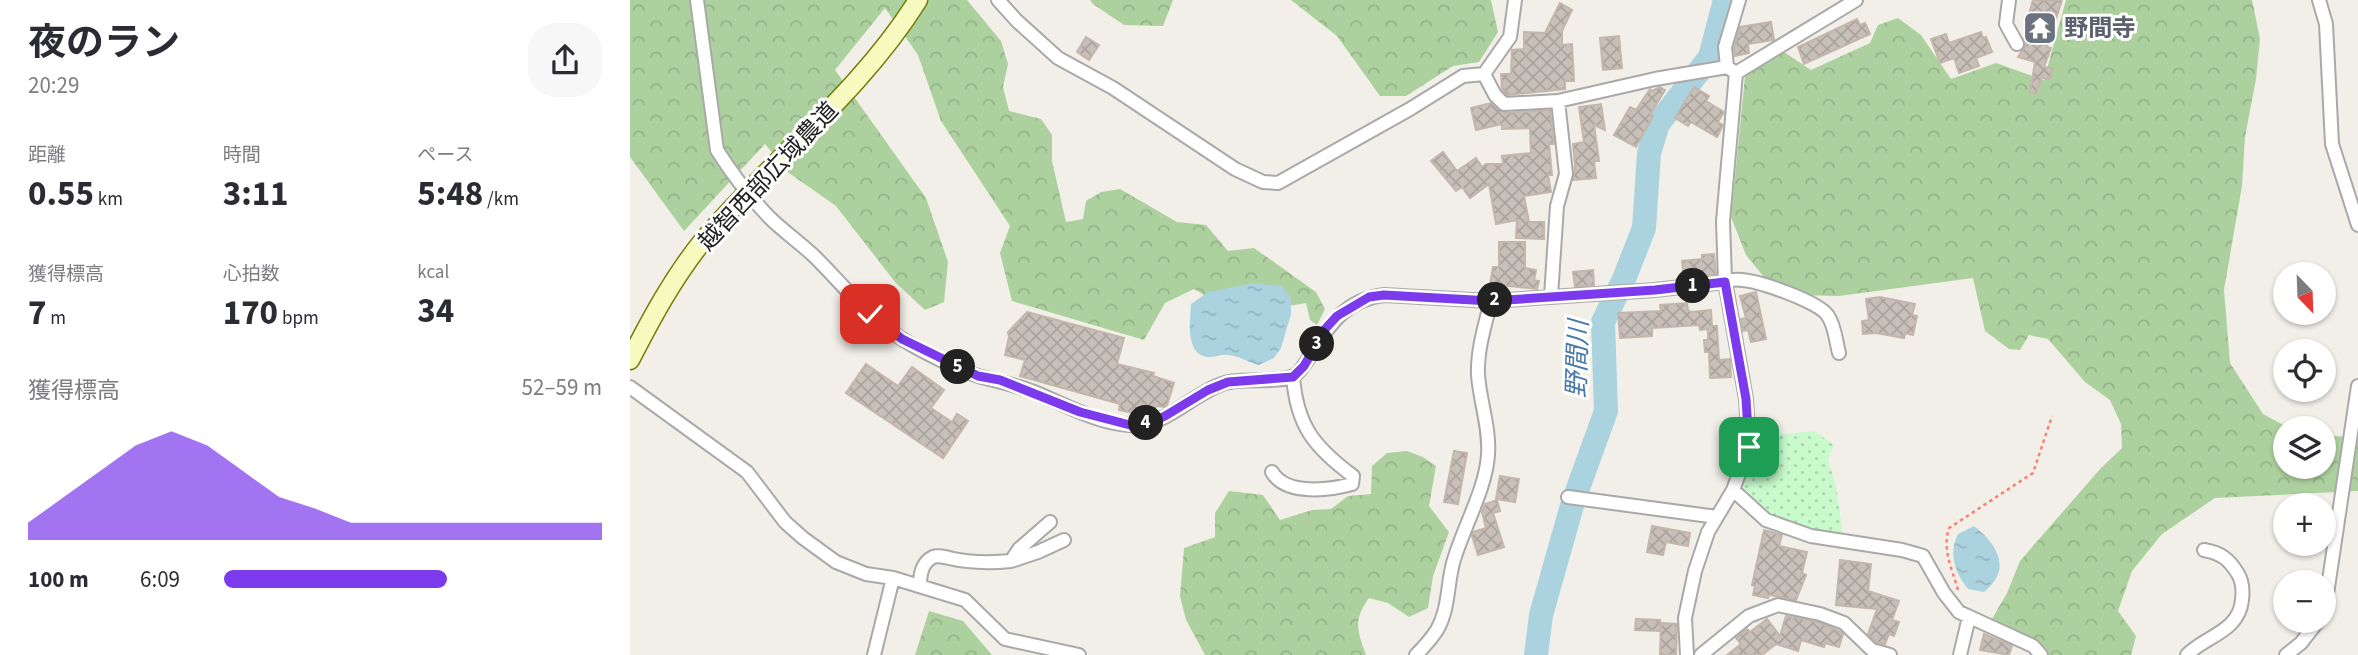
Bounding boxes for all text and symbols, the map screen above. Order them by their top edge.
temple icon: 野間寺 [2021,9,2059,47]
place label: 野間寺 [2064,11,2136,46]
text: 夜のラン [28,16,180,70]
button: share [528,23,602,97]
text: 20:29 [28,69,79,102]
street label: 越智西部広域農道 [690,94,847,258]
text: 距離 [28,142,66,169]
text: 時間 [223,142,261,169]
text: ペース [417,142,473,169]
text: 0.55 [28,169,94,219]
text: 3:11 [223,169,289,219]
text: 5:48 [417,169,483,219]
text: km [94,186,123,213]
text: /km [483,186,519,213]
text: kcal [417,259,449,286]
text: 獲得標高 [28,261,104,288]
text: 心拍数 [223,261,280,288]
north arrow [2273,262,2336,326]
map controls [2273,262,2336,633]
pin: 1 [1676,268,1710,304]
text: 1 [1687,272,1698,299]
pin: 2 [1478,282,1512,318]
pin [840,284,900,344]
text: 34 [417,286,454,336]
text: 2 [1489,286,1500,313]
text: 7 [28,288,46,338]
text: 170 [223,288,278,338]
icon: check [851,295,889,333]
text: m [46,305,66,332]
text: bpm [278,305,319,332]
water label: 野間川 [1558,316,1597,399]
pin: 3 [1300,326,1334,362]
text: 3 [1311,330,1322,357]
button: locate [2273,339,2336,402]
pin: 5 [940,350,976,384]
text: 5 [952,353,963,380]
text: 52–59 m [522,371,602,404]
text: 獲得標高 [28,374,120,407]
pin: 4 [1128,406,1164,440]
text: 4 [1140,409,1151,436]
button: layers [2273,416,2336,479]
pin [1719,417,1779,477]
icon: arrive [1730,428,1768,466]
button: + [2273,493,2336,556]
text: 100 m [28,563,89,596]
text: 6:09 [140,563,180,596]
button: − [2273,570,2336,633]

